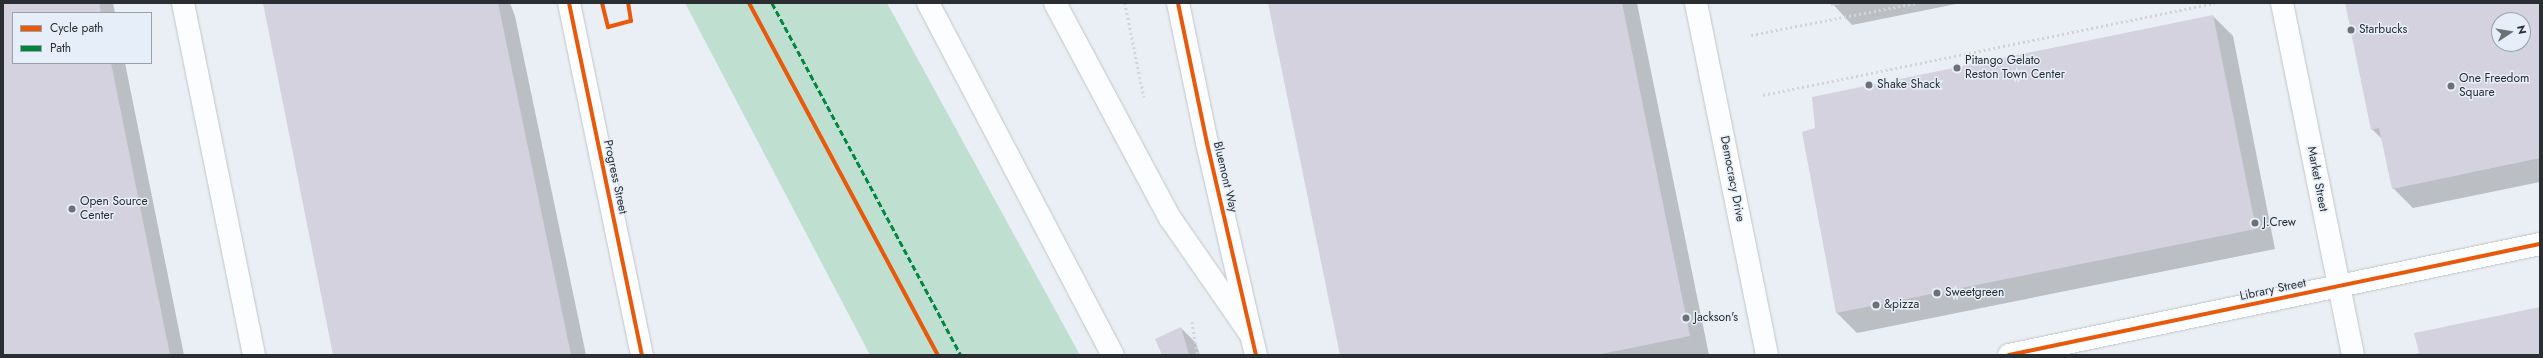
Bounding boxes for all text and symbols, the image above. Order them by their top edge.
legend [12,12,152,64]
north arrow [2491,12,2531,52]
text: Cycle path [50,19,103,37]
place label: Starbucks [2359,23,2407,37]
text: N [2513,24,2530,36]
marker: Starbucks [2346,25,2356,35]
text: Path [50,39,71,57]
place label: Pitango Gelato Reston Town Center [1965,54,2065,82]
marker: Pitango Gelato Reston Town Center [1952,63,1962,73]
place label: One Freedom Square [2459,72,2529,100]
place label: Shake Shack [1877,78,1940,92]
marker: Shake Shack [1864,80,1874,90]
marker: One Freedom Square [2446,81,2456,91]
street label: Democracy Drive [1717,135,1747,223]
street label: Progress Street [600,138,630,216]
street label: Bluemont Way [1210,140,1240,214]
street label: Market Street [2304,145,2330,213]
place label: Open Source Center [80,195,148,223]
marker: Open Source Center [67,204,77,214]
place label: J.Crew [2263,216,2296,230]
marker: J.Crew [2250,218,2260,228]
street label: Library Street [2239,276,2307,304]
place label: Sweetgreen [1945,286,2004,300]
marker: Sweetgreen [1932,288,1942,298]
place label: &pizza [1884,298,1919,312]
marker: &pizza [1871,300,1881,310]
place label: Jackson's [1694,311,1738,325]
marker: Jackson's [1681,313,1691,323]

